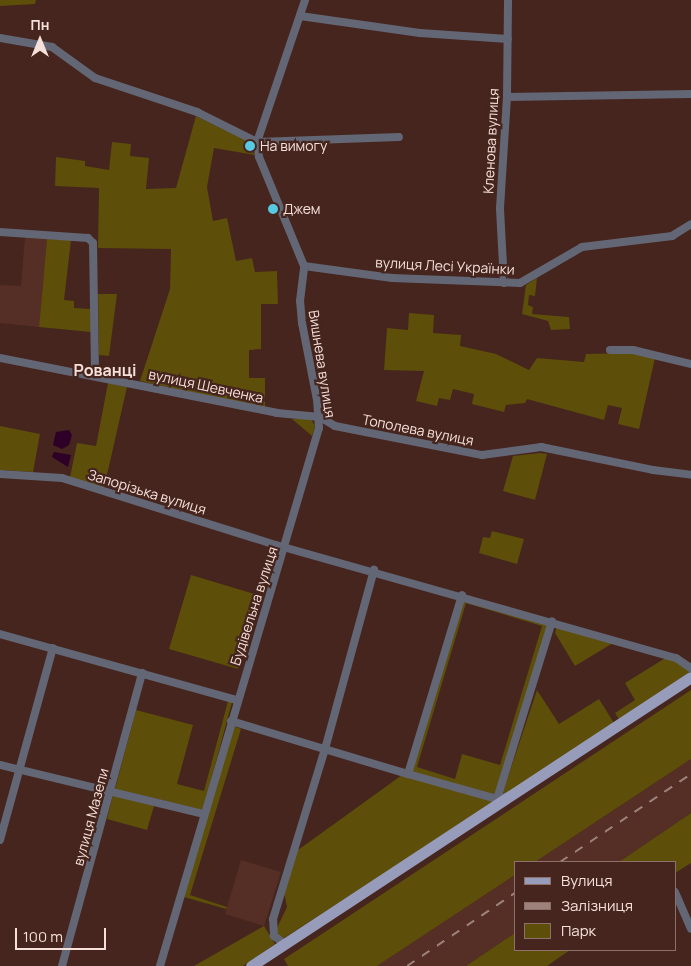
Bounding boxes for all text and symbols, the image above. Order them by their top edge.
north arrow [15,15,65,65]
text: Пн [31,15,49,34]
street label: Кленова вулиця [480,88,502,194]
place label: На вимогу [260,138,327,154]
marker: На вимогу [244,140,256,152]
place label: Джем [283,201,320,217]
marker: Джем [267,203,279,215]
street label: вулиця Лесі Українки [375,254,515,278]
street label: Вишнева вулиця [305,309,339,419]
district label: Рованці [73,360,137,380]
street label: вулиця Шевченка [147,366,265,406]
street label: Тополева вулиця [361,411,475,449]
street label: Запорізька вулиця [86,466,208,518]
street label: Будівельна вулиця [227,544,281,668]
street label: вулиця Мазепи [70,766,112,868]
legend [514,861,676,951]
text: Вулиця [561,870,613,891]
text: Залізниця [561,895,633,916]
scale bar [18,918,109,950]
text: Парк [561,920,596,941]
text: 100 m [23,926,63,947]

